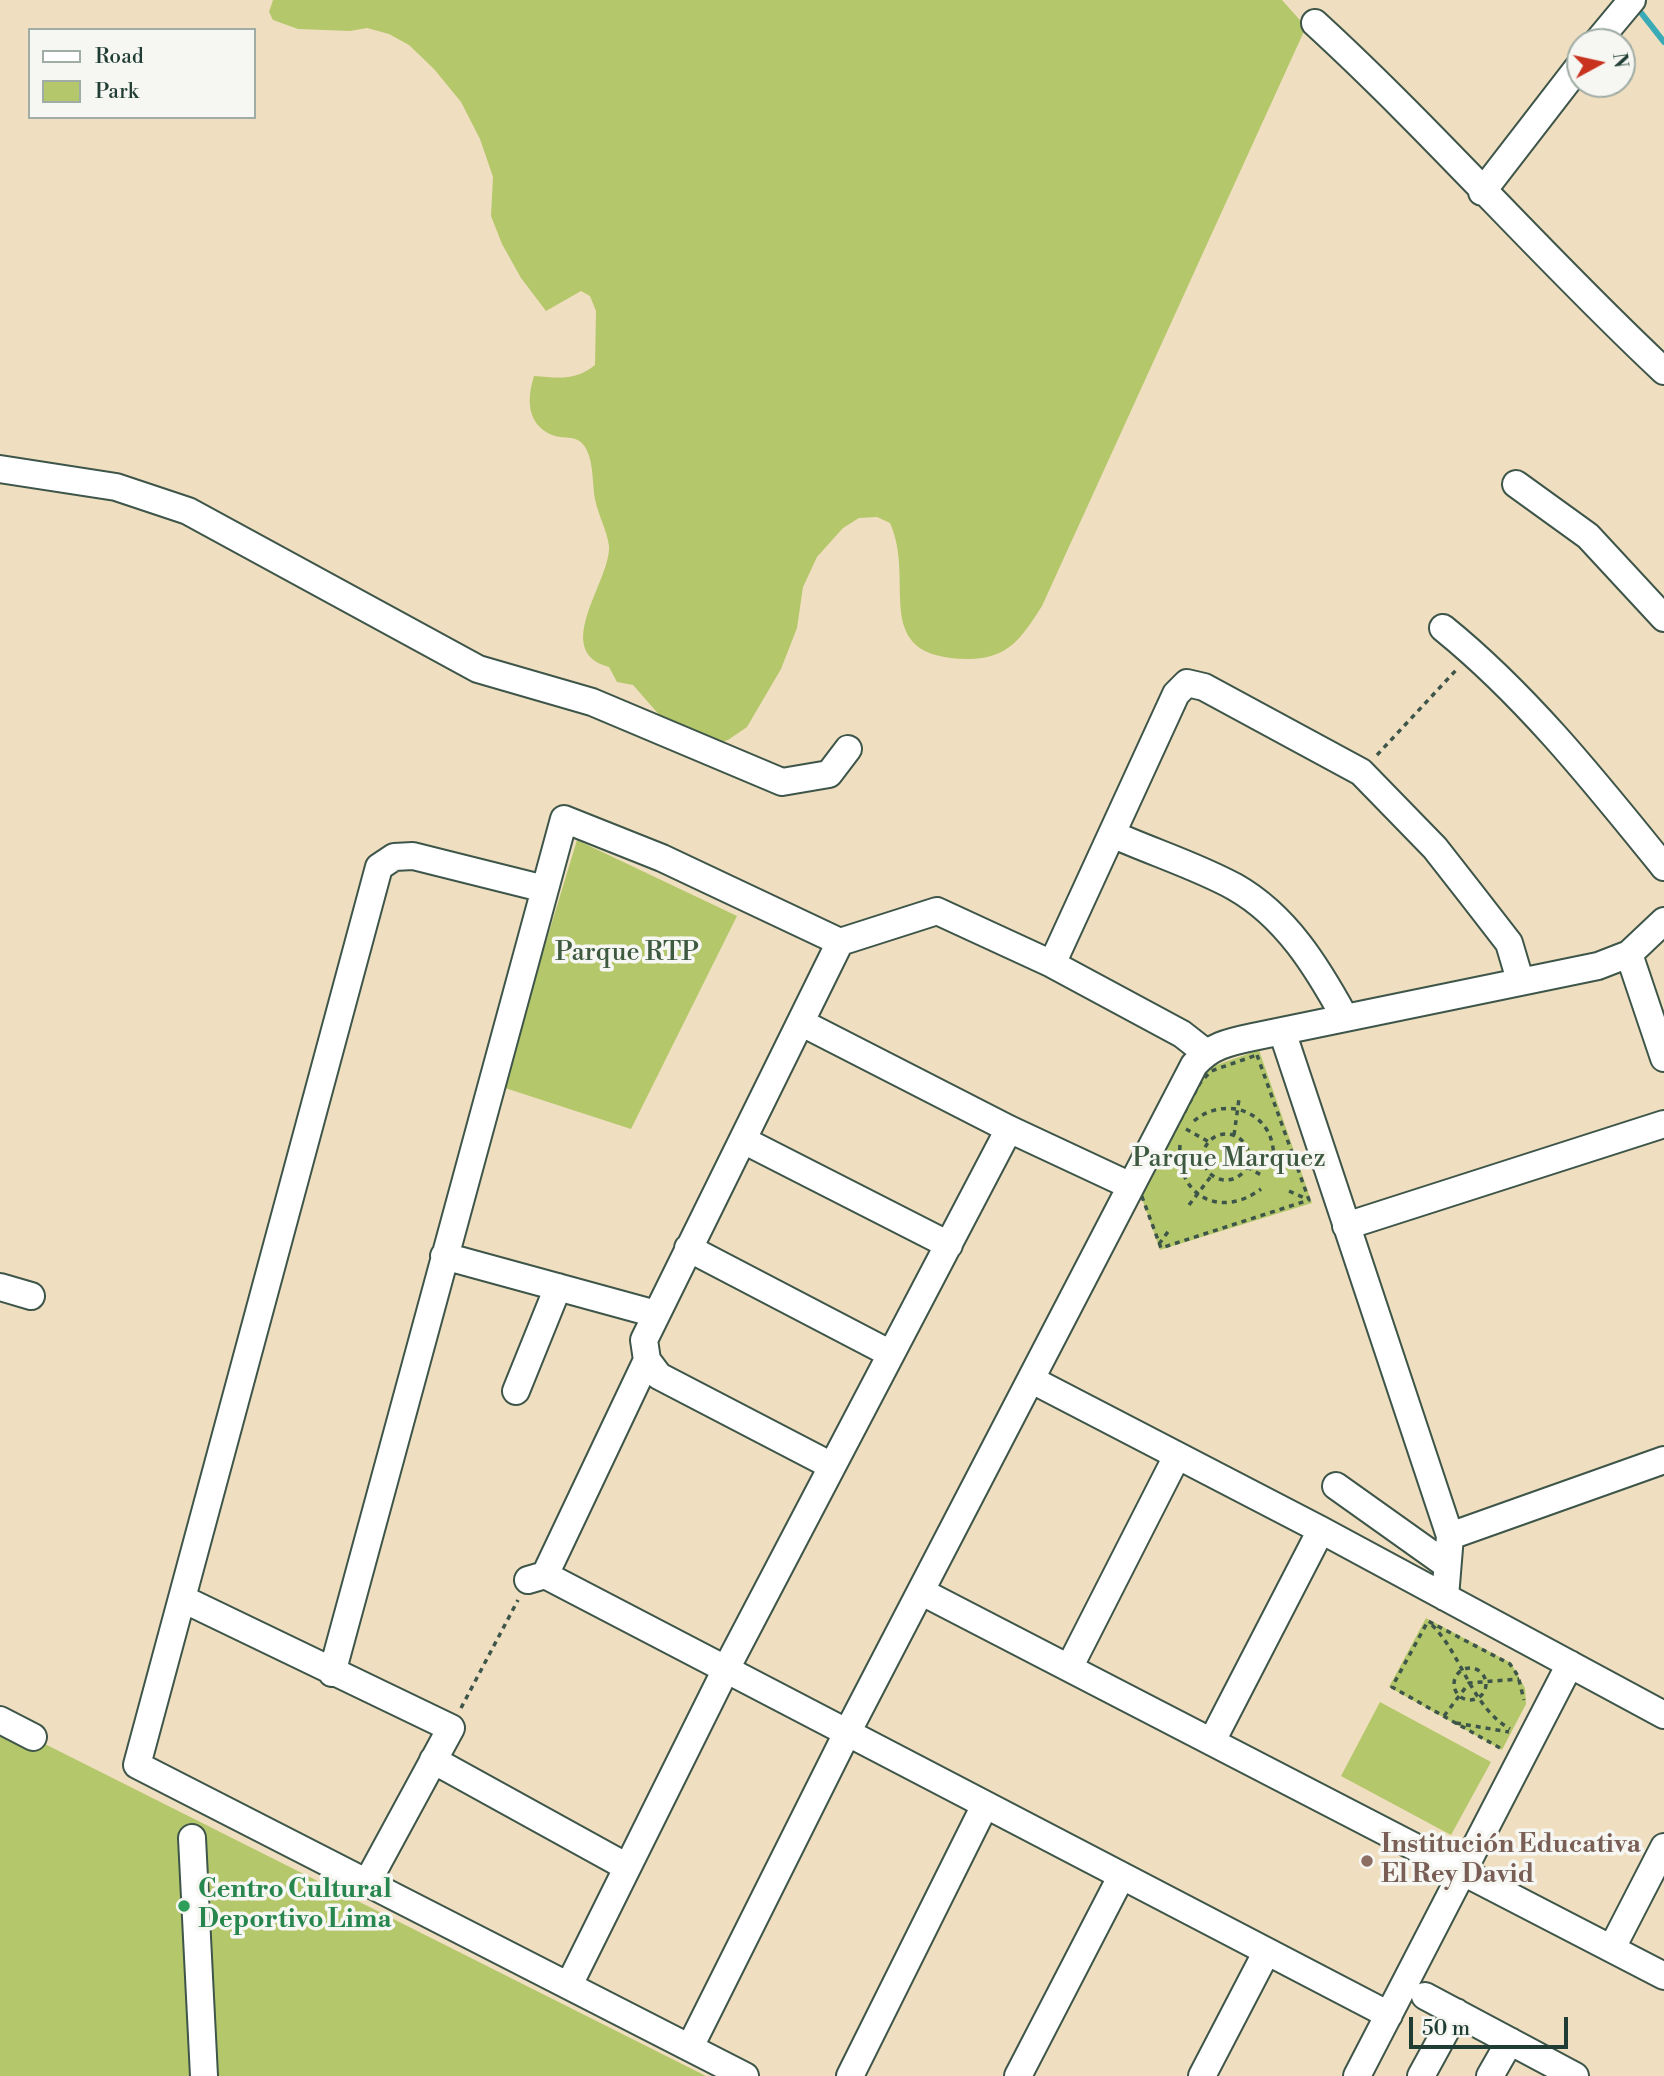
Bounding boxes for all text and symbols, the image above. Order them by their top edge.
legend [28,28,256,119]
north arrow [1566,28,1636,98]
text: Road [95,44,144,70]
text: N [1607,51,1633,69]
text: Park [95,79,139,105]
park label: Parque RTP [555,938,699,970]
park label: Parque Marquez [1132,1144,1326,1176]
place label: Institución Educativa El Rey David [1381,1830,1641,1892]
marker: Institución Educativa El Rey David [1359,1853,1375,1869]
place label: Centro Cultural Deportivo Lima [198,1875,392,1937]
marker: Centro Cultural Deportivo Lima [176,1898,192,1914]
scale bar [1412,2002,1571,2046]
text: 50 m [1422,2016,1470,2042]

